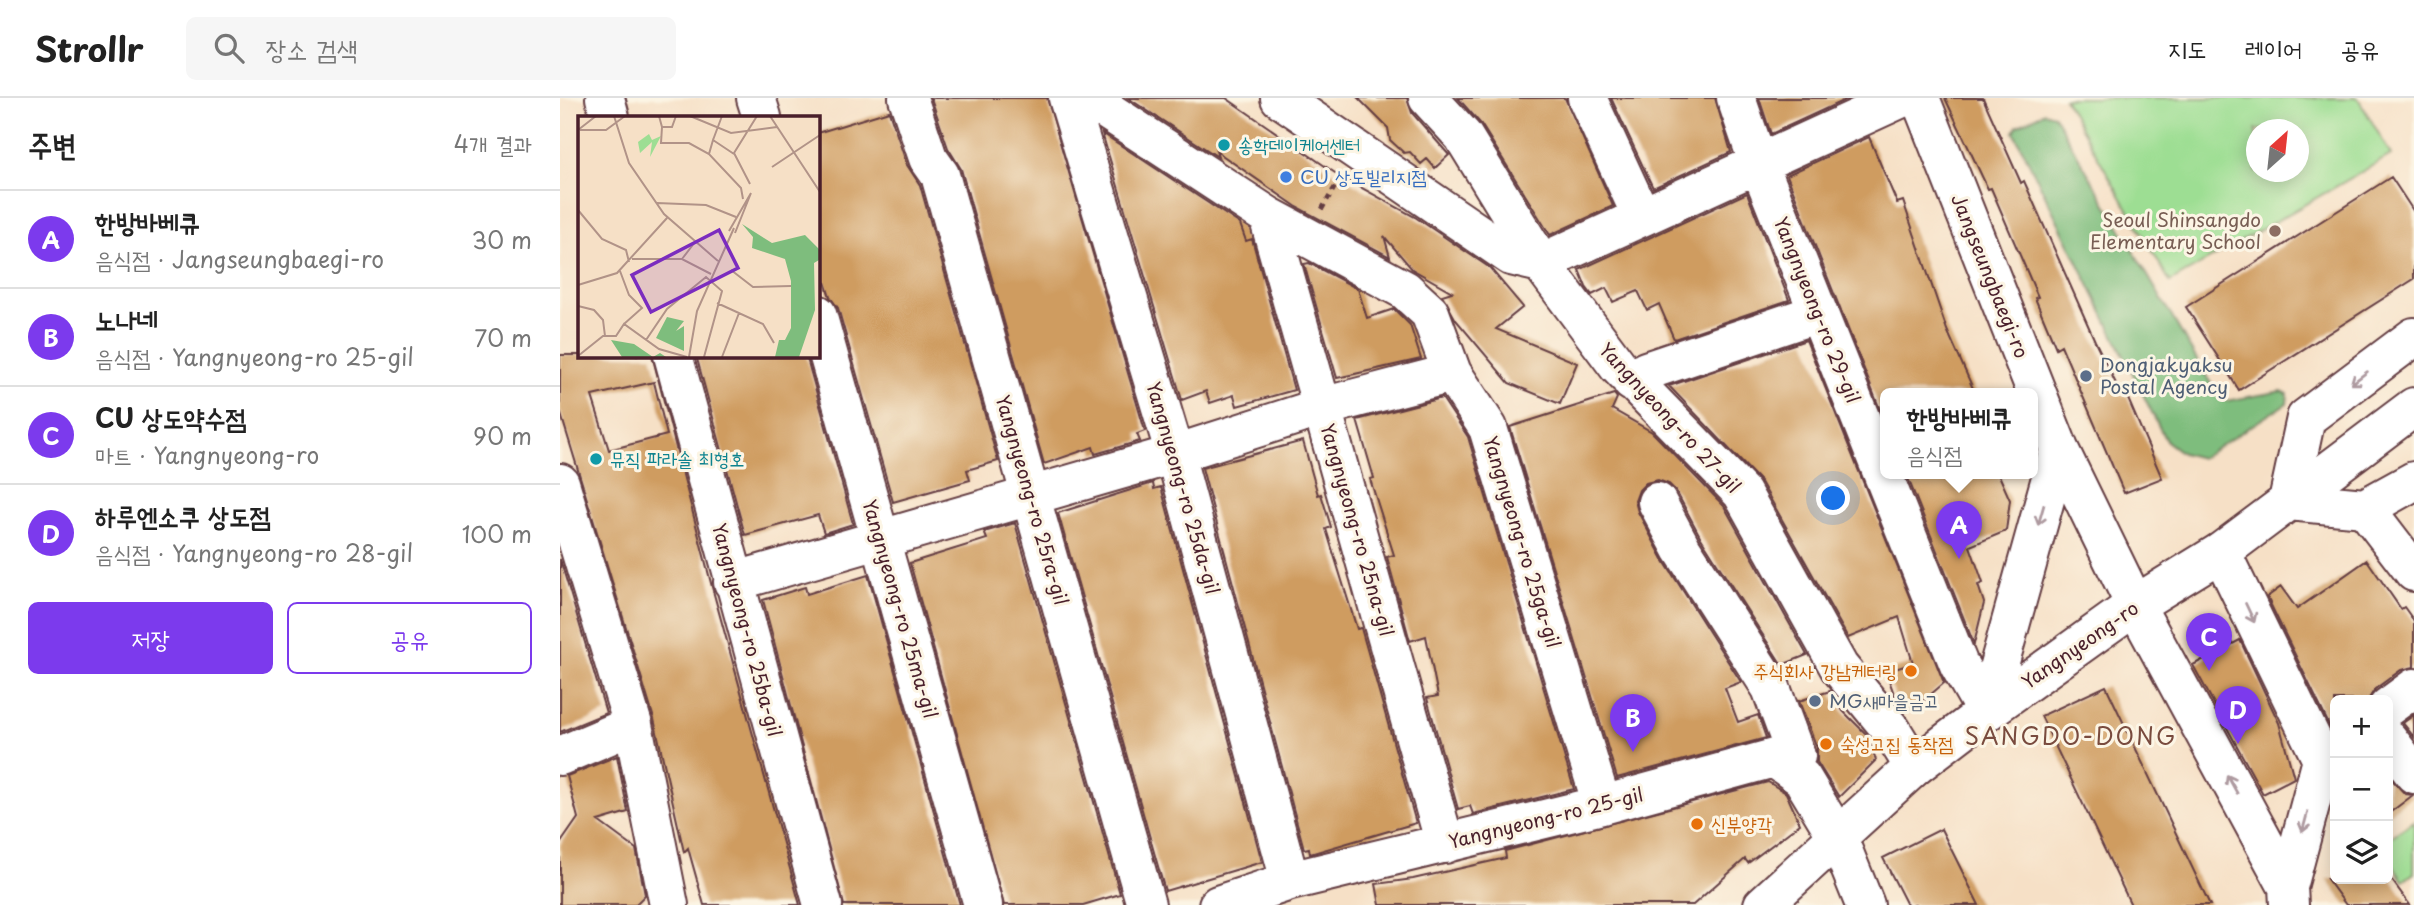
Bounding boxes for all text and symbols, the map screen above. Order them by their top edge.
search box [186,17,676,80]
text: Strollr [35,23,144,73]
icon: search [210,29,248,67]
text: 장소 검색 [266,29,358,68]
text: 지도 [2168,30,2206,66]
text: 레이어 [2244,30,2302,66]
text: 공유 [2340,30,2379,66]
inset map [578,116,819,357]
north arrow [2246,119,2309,182]
text: 주변 [28,121,76,166]
text: 4개 결과 [454,126,532,161]
place label: 송학데이케어센터 [1238,130,1360,158]
marker: 송학데이케어센터 [1216,137,1232,153]
place label: CU 상도빌리지점 [1300,162,1427,190]
marker: CU 상도빌리지점 [1278,169,1294,185]
street label: Jangseungbaegi-ro [1945,189,2037,362]
text: 한방바베큐 [95,202,200,241]
place label: Seoul Shinsangdo Elementary School [2090,205,2261,255]
street label: Yangnyeong-ro 29-gil [1768,212,1868,407]
text: A [42,222,60,257]
text: 30 m [471,222,532,257]
marker: Seoul Shinsangdo Elementary School [2267,223,2283,239]
text: 음식점 · Jangseungbaegi-ro [95,241,384,276]
text: 노나네 [95,300,158,339]
text: B [43,320,59,355]
text: 70 m [474,320,532,355]
street label: Yangnyeong-ro 27-gil [1593,336,1748,499]
text: 음식점 · Yangnyeong-ro 25-gil [95,339,414,374]
place label: Dongjakyaksu Postal Agency [2100,350,2232,400]
marker: Dongjakyaksu Postal Agency [2078,368,2094,384]
one-way arrow [2350,370,2369,385]
street label: Yangnyeong-ro 25da-gil [1140,378,1228,597]
popup [1880,388,2038,479]
street label: Yangnyeong-ro 25ra-gil [990,391,1076,608]
text: 한방바베큐 [1907,397,2011,436]
text: CU 상도약수점 [95,398,246,437]
text: C [42,418,60,453]
text: 90 m [473,418,532,453]
street label: Yangnyeong-ro 25na-gil [1314,420,1402,639]
street label: Yangnyeong-ro 25ga-gil [1477,432,1569,651]
text: 음식점 [1907,436,1962,471]
text: 마트 · Yangnyeong-ro [95,437,319,472]
place label: 뮤직 파라솔 최형호 [610,444,745,472]
marker: 뮤직 파라솔 최형호 [588,451,604,467]
your location [1816,481,1850,515]
text: 하루엔소쿠 상도점 [95,496,271,535]
street label: Yangnyeong-ro 25ma-gil [856,496,946,721]
pin: A [1936,501,1982,559]
one-way arrow [2034,503,2047,526]
text: D [42,516,60,551]
text: 100 m [462,516,532,551]
street label: Yangnyeong-ro 25ba-gil [706,520,790,740]
text: 음식점 · Yangnyeong-ro 28-gil [95,535,413,570]
street label: Yangnyeong-ro [2015,593,2143,695]
button: 저장 [28,602,273,674]
button: 공유 [287,602,532,674]
one-way arrow [2244,602,2257,623]
pin: C [2186,613,2232,671]
place label: 주식회사 강남케터링 [1753,656,1897,684]
marker: 주식회사 강남케터링 [1903,663,1919,679]
place label: MG새마을금고 [1829,686,1939,714]
pin: D [2215,686,2261,744]
marker: MG새마을금고 [1807,693,1823,709]
pin: B [1610,694,1656,752]
map controls [2330,695,2393,884]
button: + [2330,695,2393,758]
district label: SANGDO-DONG [1965,718,2177,753]
place label: 숙성고집 동작점 [1840,729,1953,757]
marker: 숙성고집 동작점 [1818,736,1834,752]
button: − [2330,758,2393,821]
one-way arrow [2225,774,2238,795]
street label: Yangnyeong-ro 25-gil [1445,779,1646,855]
place label: 신부양각 [1711,809,1772,837]
one-way arrow [2298,811,2311,833]
marker: 신부양각 [1689,816,1705,832]
button: layers [2330,821,2393,884]

